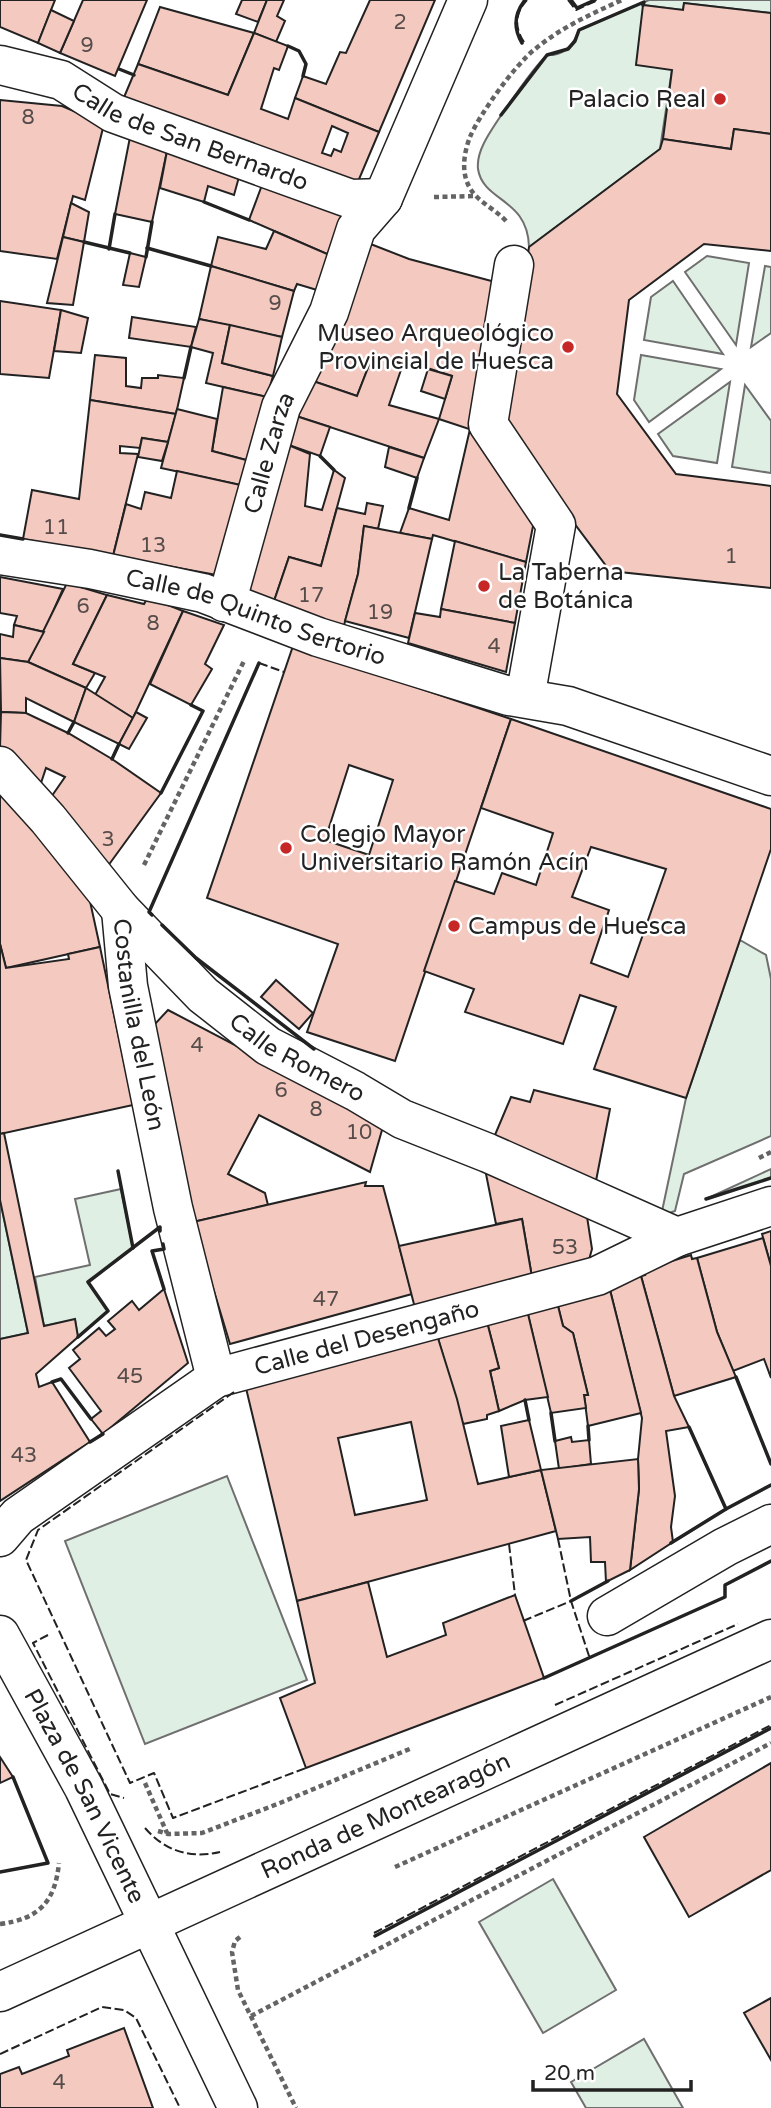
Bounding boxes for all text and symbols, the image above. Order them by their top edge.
house number: 2 [393,10,407,35]
house number: 9 [80,33,94,58]
street label: Calle de San Bernardo [67,77,312,197]
place label: Palacio Real [568,85,706,114]
marker: Palacio Real [712,91,728,107]
house number: 8 [21,105,35,130]
house number: 9 [268,291,282,316]
place label: Museo Arqueológico Provincial de Huesca [317,319,554,376]
marker: Museo Arqueológico Provincial de Huesca [560,339,576,355]
street label: Calle Zarza [238,387,301,517]
house number: 11 [43,515,69,540]
house number: 13 [140,533,166,558]
house number: 1 [724,544,738,569]
place label: La Taberna de Botánica [498,558,634,615]
street label: Calle de Quinto Sertorio [123,563,389,672]
marker: La Taberna de Botánica [476,578,492,594]
house number: 17 [298,583,324,608]
house number: 6 [76,594,90,619]
house number: 19 [367,600,393,625]
house number: 8 [146,611,160,636]
house number: 4 [487,634,501,659]
place label: Colegio Mayor Universitario Ramón Acín [300,820,589,877]
house number: 3 [101,827,115,852]
marker: Colegio Mayor Universitario Ramón Acín [278,840,294,856]
place label: Campus de Huesca [468,912,687,941]
street label: Costanilla del León [107,917,171,1133]
marker: Campus de Huesca [446,918,462,934]
street label: Calle Romero [223,1007,370,1109]
house number: 4 [190,1033,204,1058]
house number: 6 [274,1078,288,1103]
house number: 8 [309,1097,323,1122]
house number: 10 [346,1120,372,1145]
house number: 53 [552,1235,578,1260]
house number: 47 [313,1287,339,1312]
street label: Calle del Desengaño [251,1294,483,1382]
house number: 45 [117,1364,143,1389]
house number: 43 [11,1443,37,1468]
street label: Plaza de San Vicente [17,1684,151,1908]
street label: Ronda de Montearagón [256,1746,515,1886]
scale bar [533,2048,690,2092]
text: 20 m [544,2061,595,2086]
house number: 4 [52,2070,66,2095]

